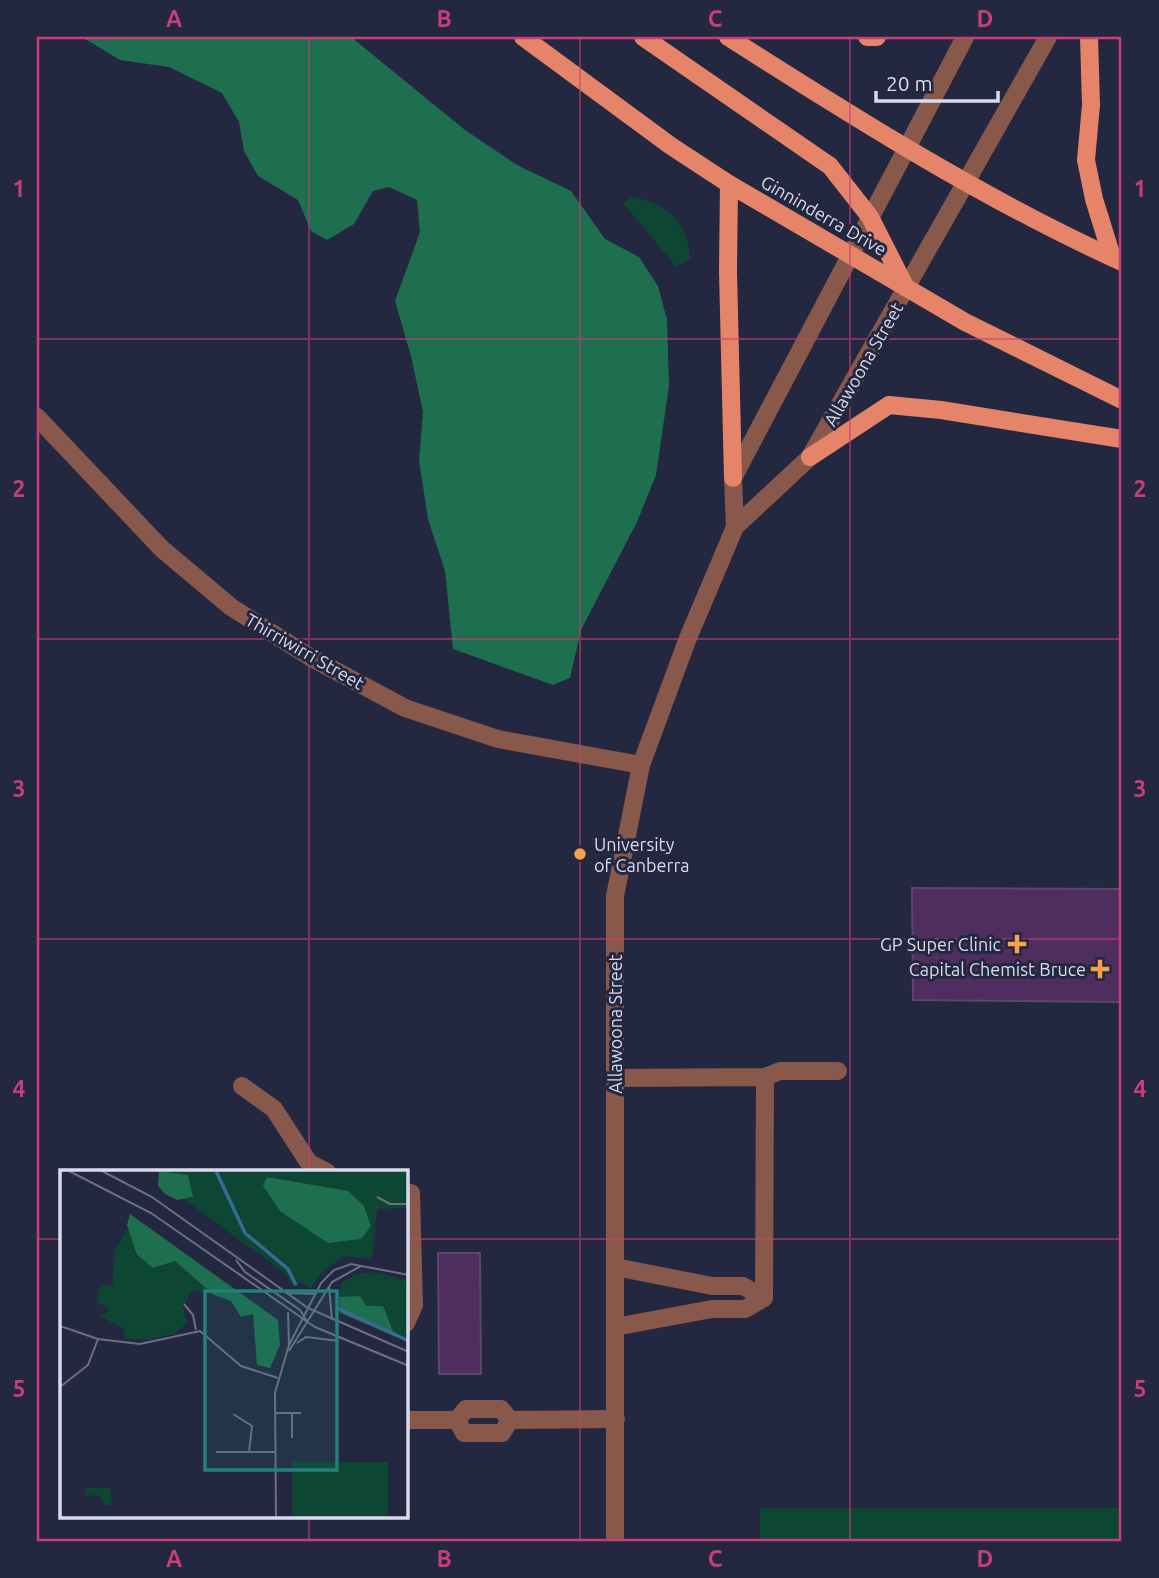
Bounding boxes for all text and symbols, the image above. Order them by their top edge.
text: A [166,6,182,31]
text: B [436,6,452,31]
text: C [708,6,723,31]
text: D [977,6,993,31]
scale bar [876,60,998,104]
text: 20 m [886,71,933,95]
street label: Ginninderra Drive [758,171,890,259]
text: 1 [13,176,25,201]
text: 1 [1134,176,1146,201]
street label: Allawoona Street [820,299,906,429]
text: 2 [13,476,25,501]
text: 2 [1134,476,1146,501]
street label: Thirriwirri Street [242,609,368,693]
text: 3 [13,776,25,801]
text: 3 [1134,776,1146,801]
place label: University of Canberra [594,834,689,875]
marker: University of Canberra [572,846,588,862]
place label: GP Super Clinic [880,934,1001,954]
marker: GP Super Clinic [1007,934,1027,954]
street label: Allawoona Street [605,954,625,1094]
place label: Capital Chemist Bruce [909,959,1086,979]
marker: Capital Chemist Bruce [1092,961,1108,977]
text: 4 [13,1076,26,1101]
text: 4 [1134,1076,1147,1101]
inset map [60,1170,408,1518]
text: 5 [13,1376,25,1401]
text: 5 [1134,1376,1146,1401]
text: A [166,1546,182,1571]
text: B [436,1546,452,1571]
text: C [708,1546,723,1571]
text: D [977,1546,993,1571]

